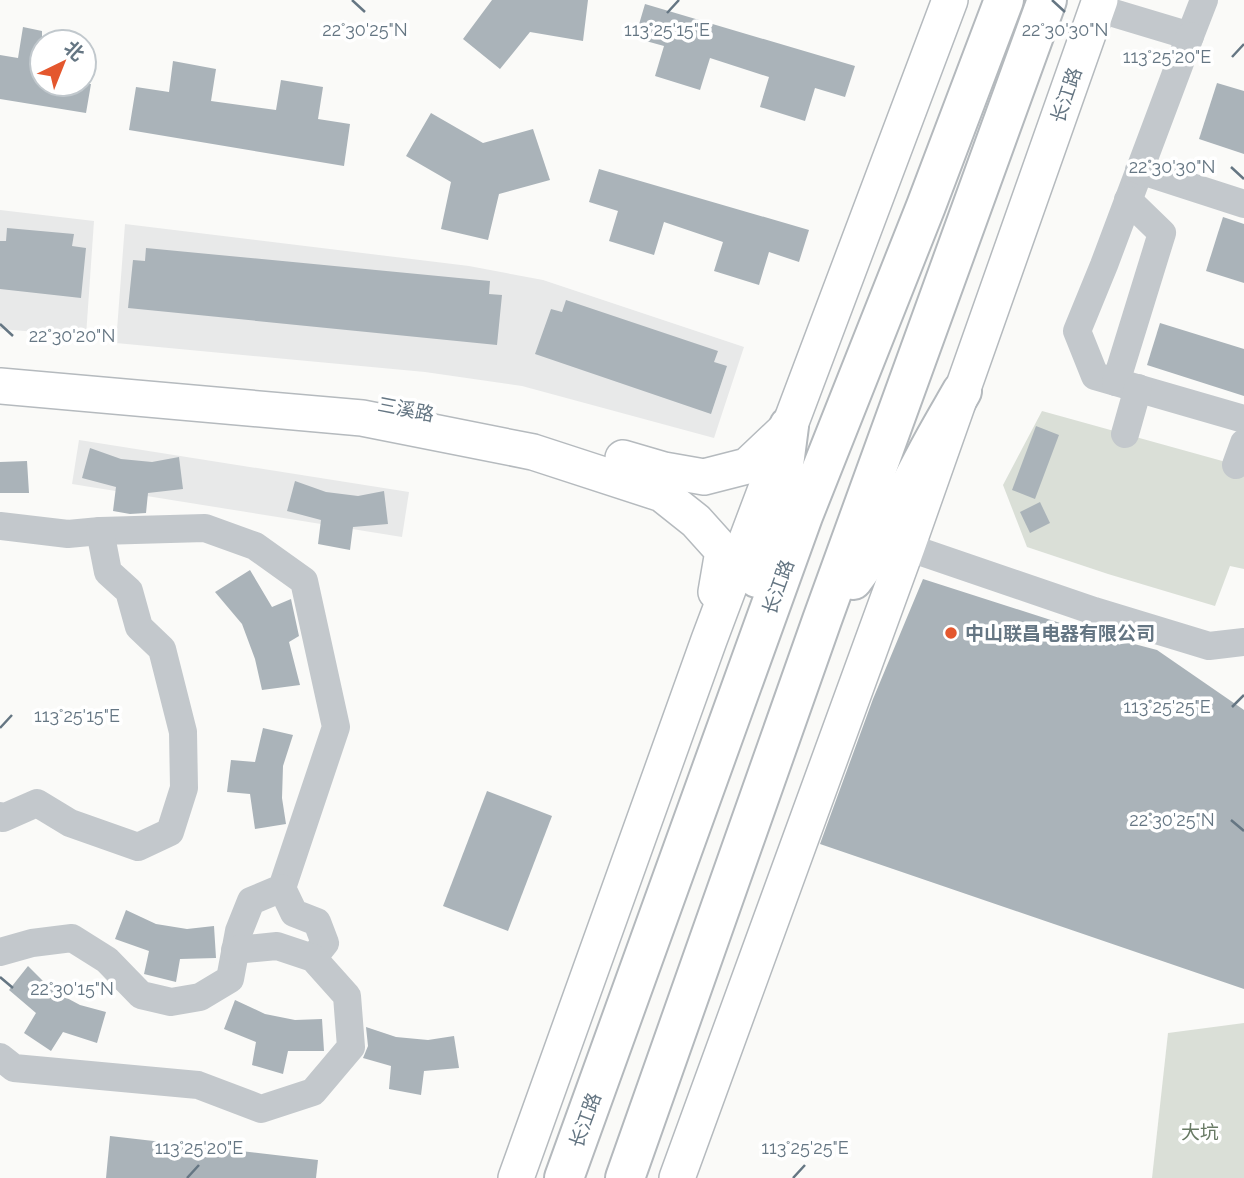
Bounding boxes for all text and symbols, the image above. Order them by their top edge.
text: 22°30'25"N [322,19,408,40]
text: 113°25'15"E [624,19,710,40]
text: 22°30'30"N [1022,19,1108,40]
north arrow [28,28,98,98]
text: 北 [60,36,89,65]
text: 113°25'20"E [1123,46,1211,67]
street label: 长江路 [1046,64,1086,126]
text: 22°30'30"N [1129,156,1215,177]
text: 22°30'20"N [29,325,115,346]
street label: 三溪路 [376,393,436,425]
street label: 长江路 [758,556,798,618]
place label: 中山联昌电器有限公司 [965,622,1155,644]
marker: 中山联昌电器有限公司 [943,625,959,641]
text: 113°25'25"E [1123,696,1211,717]
text: 113°25'15"E [34,705,120,726]
text: 22°30'25"N [1129,809,1215,830]
text: 22°30'15"N [30,978,114,999]
street label: 长江路 [565,1089,605,1151]
park label: 大坑 [1181,1121,1219,1143]
text: 113°25'20"E [155,1137,243,1158]
text: 113°25'25"E [761,1137,849,1158]

